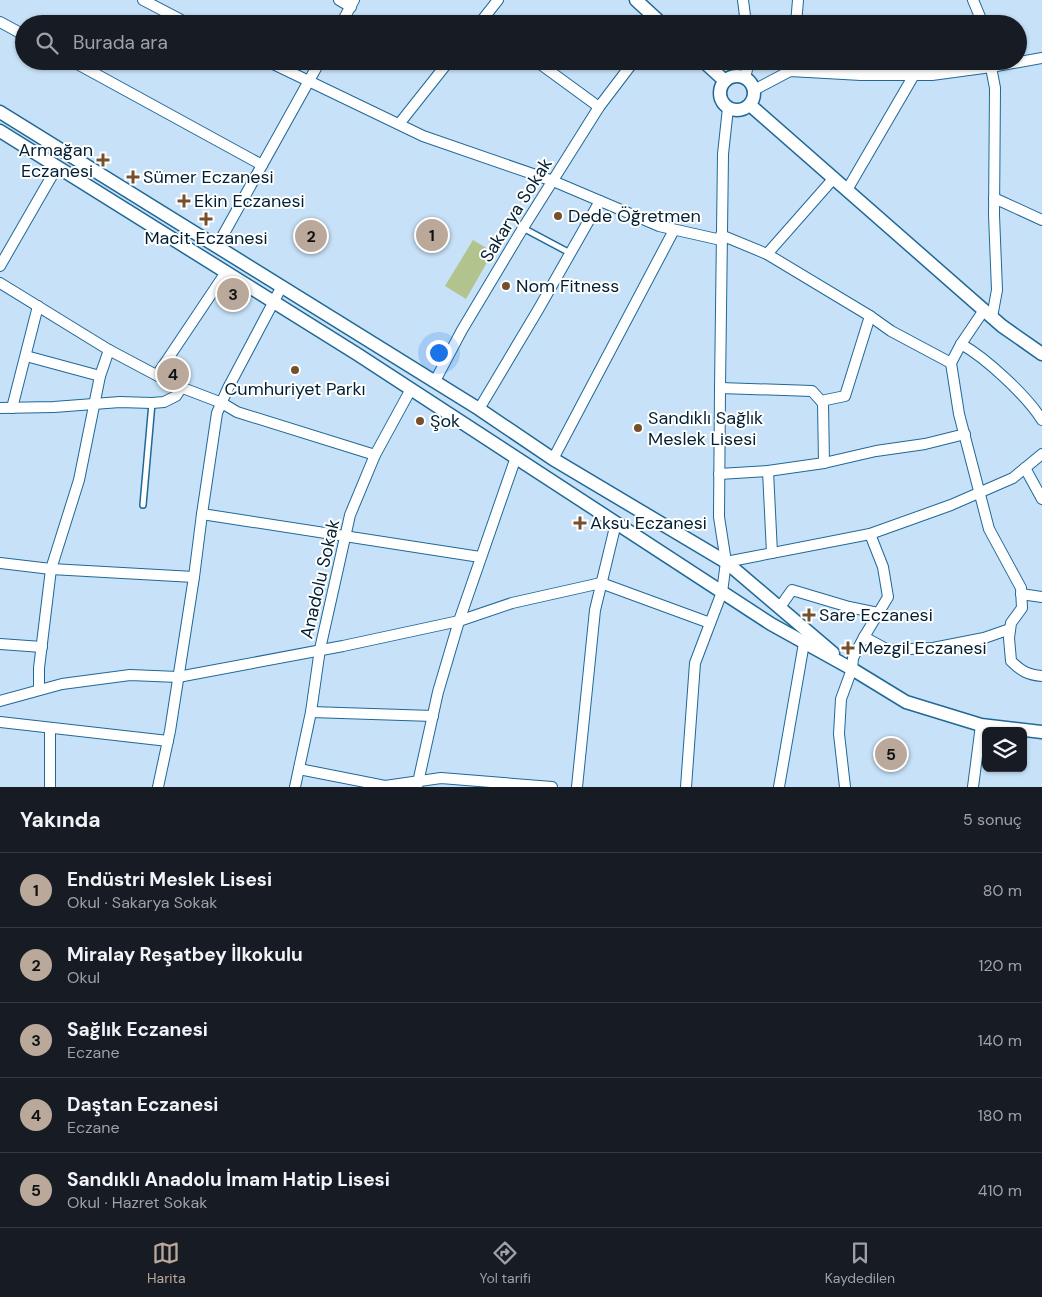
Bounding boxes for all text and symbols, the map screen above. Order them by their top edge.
search box [15,15,1027,70]
icon: search [33,29,61,57]
text: Burada ara [73,30,168,55]
place label: Armağan Eczanesi [18,138,93,183]
street label: Sakarya Sokak [474,153,558,267]
marker: Armağan Eczanesi [97,154,109,166]
place label: Sümer Eczanesi [143,165,274,189]
marker: Sümer Eczanesi [127,171,139,183]
place label: Ekin Eczanesi [194,189,304,213]
marker: Ekin Eczanesi [178,195,190,207]
place label: Dede Öğretmen [568,204,701,228]
marker: Dede Öğretmen [552,210,564,222]
marker: Macit Eczanesi [200,213,212,225]
pin: 1 [416,216,448,254]
pin: 2 [295,217,327,255]
place label: Macit Eczanesi [144,226,268,250]
place label: Nom Fitness [516,274,619,298]
pin: 3 [217,275,249,313]
marker: Nom Fitness [500,280,512,292]
your location [426,340,452,366]
pin: 4 [157,355,189,393]
marker: Cumhuriyet Parkı [289,364,301,376]
place label: Cumhuriyet Parkı [224,377,366,401]
place label: Sandıklı Sağlık Meslek Lisesi [648,406,763,451]
place label: Şok [430,409,460,433]
marker: Şok [414,415,426,427]
marker: Sandıklı Sağlık Meslek Lisesi [632,422,644,434]
place label: Aksu Eczanesi [590,511,707,535]
street label: Anadolu Sokak [295,517,345,641]
marker: Aksu Eczanesi [574,517,586,529]
place label: Sare Eczanesi [819,603,933,627]
marker: Sare Eczanesi [803,609,815,621]
place label: Mezgil Eczanesi [858,636,987,660]
marker: Mezgil Eczanesi [842,642,854,654]
map controls [982,727,1027,772]
button: layers [982,727,1027,772]
pin: 5 [875,735,907,773]
text: Yakında [20,806,101,834]
text: 5 sonuç [963,809,1022,830]
text: Endüstri Meslek Lisesi [67,867,272,892]
text: 1 [33,880,39,901]
text: 80 m [983,880,1022,901]
text: Okul · Sakarya Sokak [67,892,217,913]
text: Miralay Reşatbey İlkokulu [67,942,303,967]
text: 2 [31,955,41,976]
text: 120 m [978,955,1022,976]
text: Okul [67,967,100,988]
text: Sağlık Eczanesi [67,1017,208,1042]
text: 3 [31,1030,41,1051]
text: 140 m [978,1030,1022,1051]
text: Eczane [67,1042,120,1063]
text: Daştan Eczanesi [67,1092,218,1117]
text: 4 [31,1105,41,1126]
text: 180 m [978,1105,1022,1126]
text: Eczane [67,1117,120,1138]
text: Sandıklı Anadolu İmam Hatip Lisesi [67,1167,390,1192]
text: 5 [31,1180,41,1201]
text: 410 m [978,1180,1022,1201]
text: Okul · Hazret Sokak [67,1192,207,1213]
tab: Harita [147,1239,186,1287]
tab: Yol tarifi [480,1239,531,1287]
tab: Kaydedilen [825,1239,895,1287]

